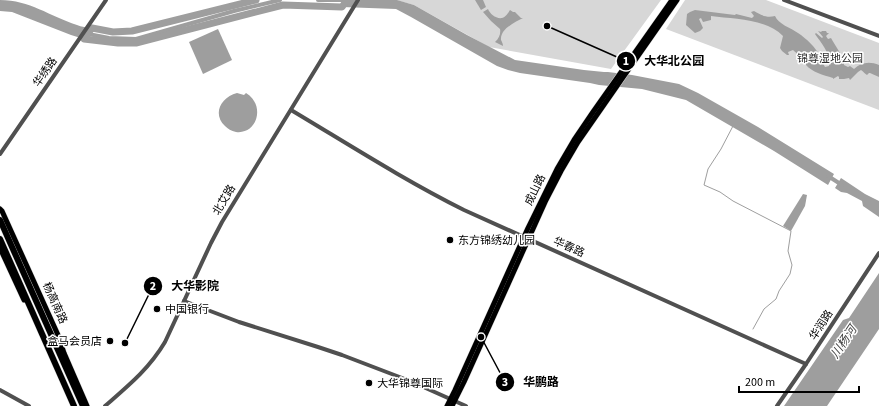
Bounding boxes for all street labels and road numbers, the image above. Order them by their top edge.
street label: 华绣路 [29,54,61,90]
street label: 成山路 [521,172,549,208]
street label: 北艾路 [209,182,239,218]
street label: 华春路 [551,233,587,261]
street label: 杨高南路 [39,280,71,326]
street label: 华润路 [806,307,836,343]

